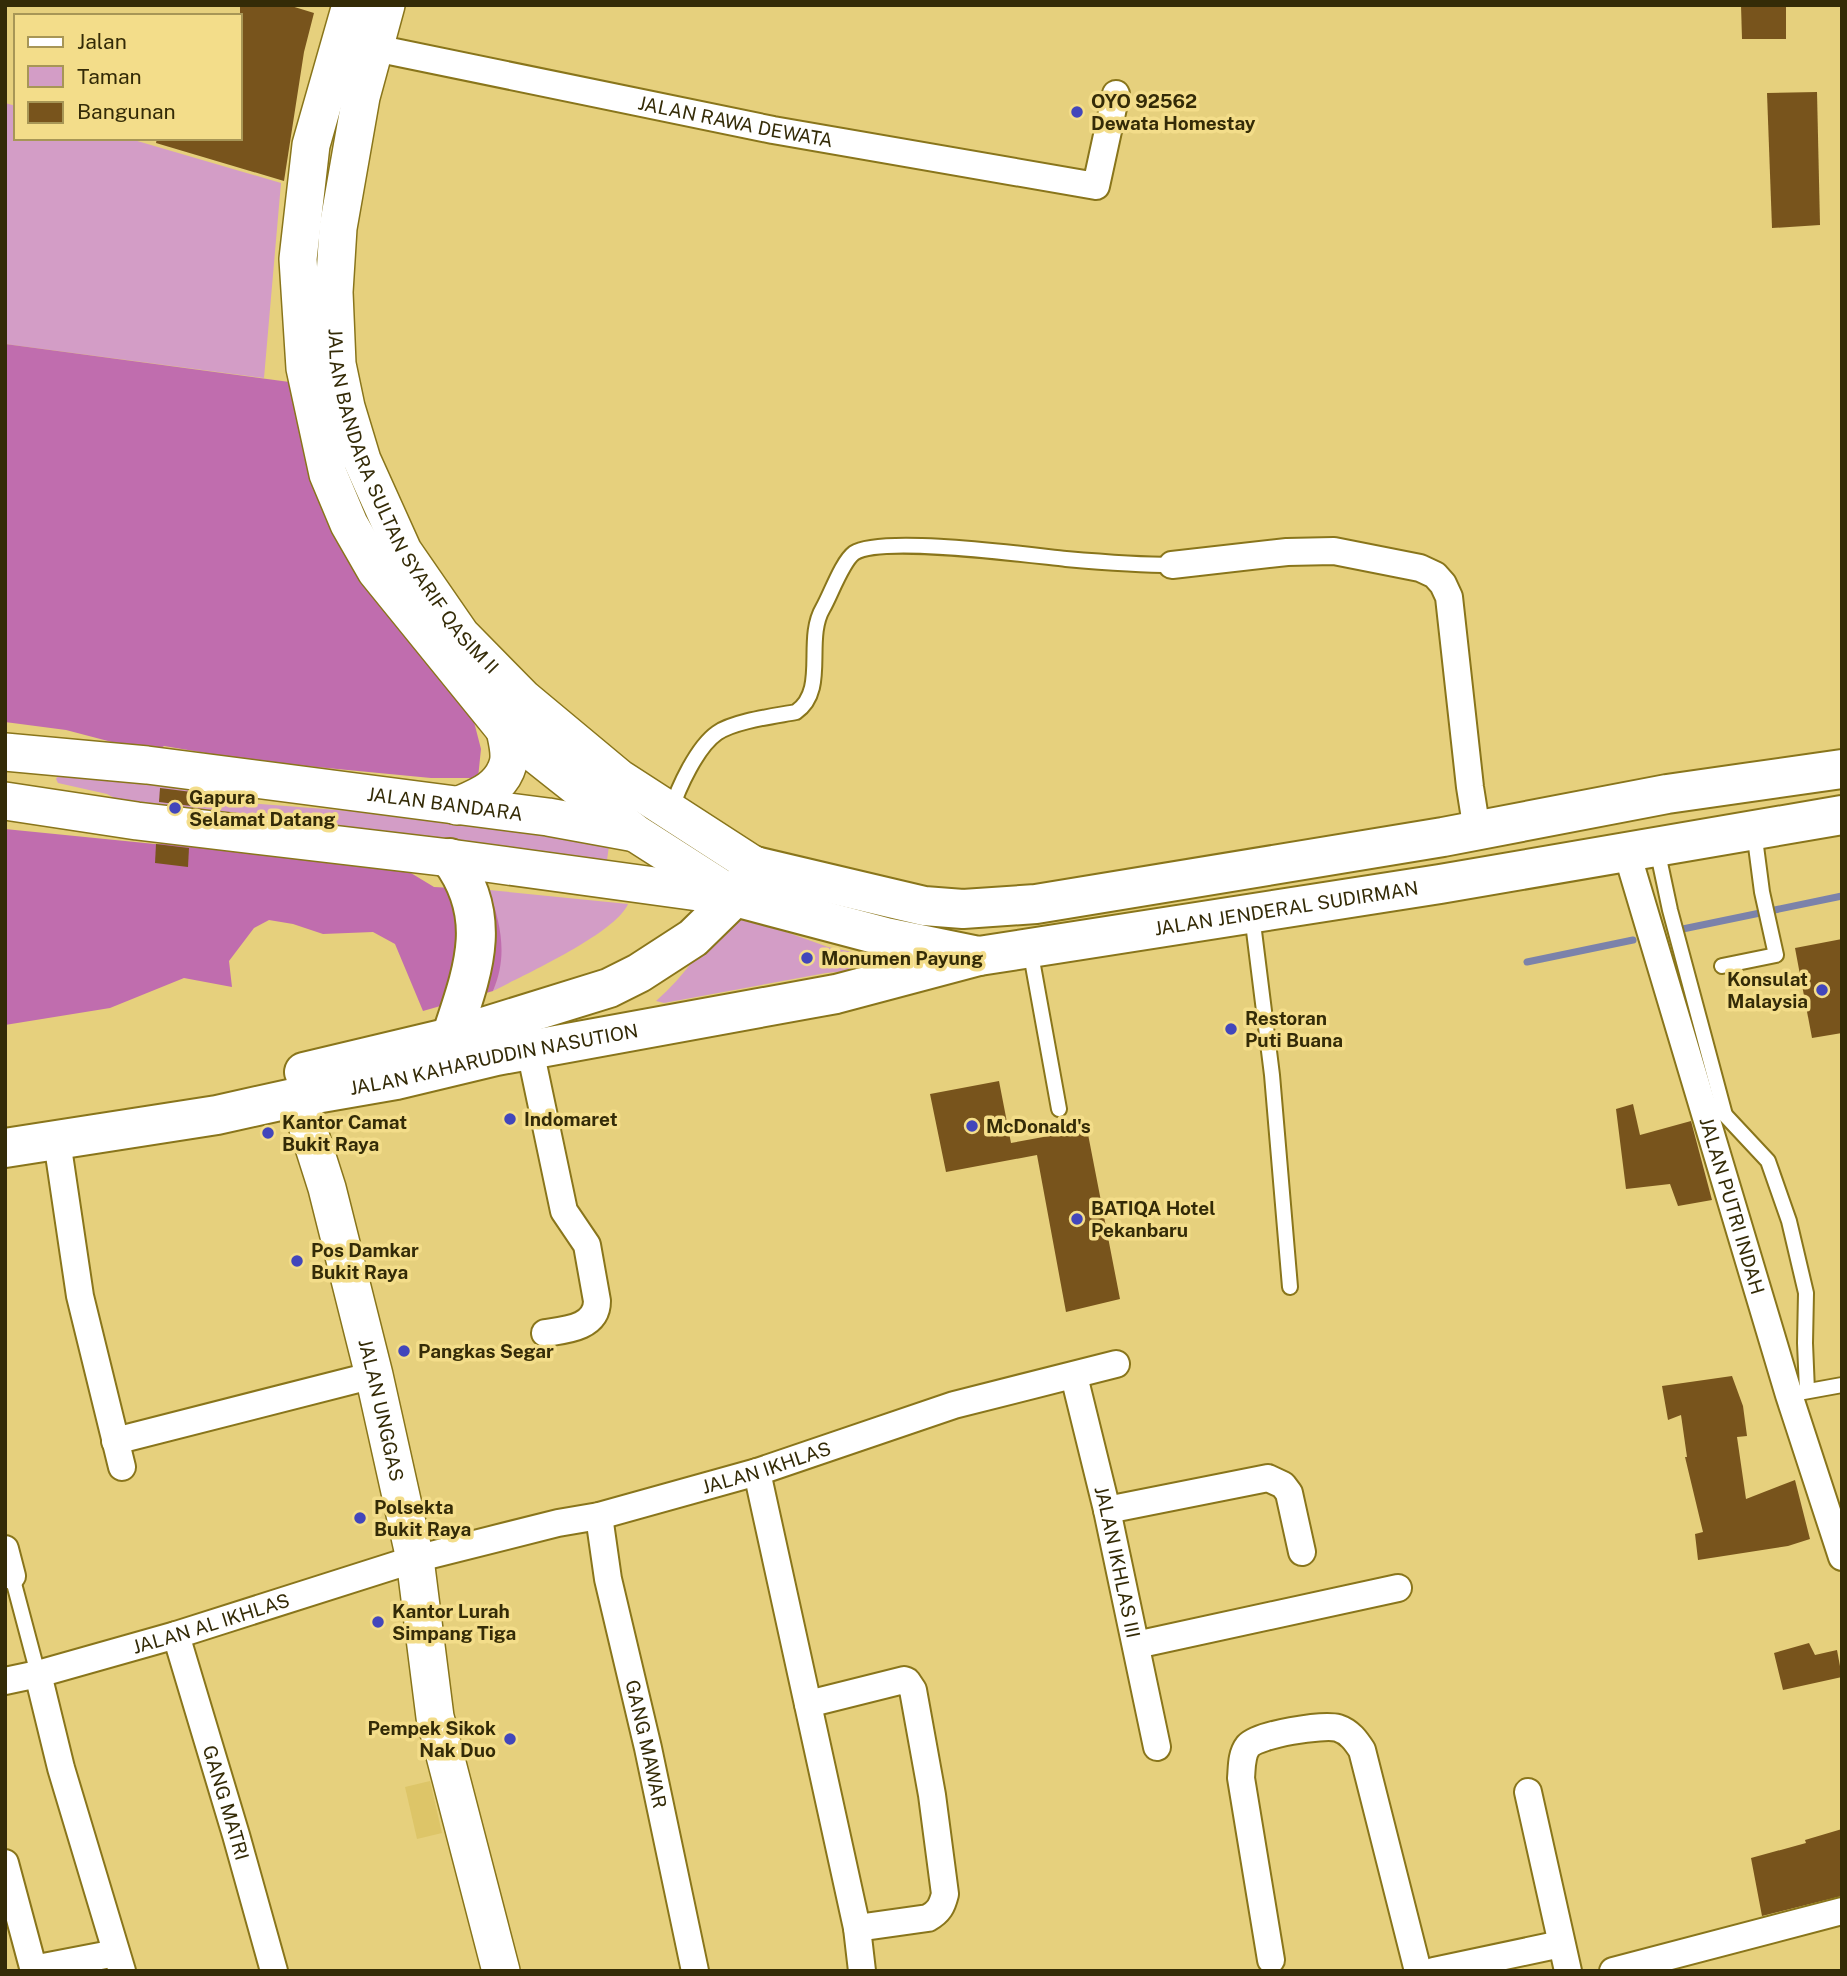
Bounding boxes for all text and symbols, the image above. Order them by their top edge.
legend [14,14,242,140]
text: Jalan [77,29,127,54]
text: Taman [77,64,142,89]
place label: OYO 92562 Dewata Homestay [1091,90,1256,134]
street label: JALAN RAWA DEWATA [636,91,835,151]
text: Bangunan [77,99,176,124]
marker: OYO 92562 Dewata Homestay [1069,104,1085,120]
street label: JALAN BANDARA SULTAN SYARIF QASIM II [325,328,503,678]
street label: JALAN BANDARA [366,783,524,825]
place label: Gapura Selamat Datang [189,786,336,830]
marker: Gapura Selamat Datang [167,800,183,816]
street label: JALAN JENDERAL SUDIRMAN [1153,877,1420,939]
place label: Monumen Payung [821,947,983,969]
marker: Monumen Payung [799,950,815,966]
place label: Konsulat Malaysia [1727,968,1808,1012]
marker: Konsulat Malaysia [1814,982,1830,998]
place label: Restoran Puti Buana [1245,1007,1343,1051]
street label: JALAN KAHARUDDIN NASUTION [348,1019,640,1099]
marker: Restoran Puti Buana [1223,1021,1239,1037]
place label: Indomaret [524,1108,618,1130]
place label: Kantor Camat Bukit Raya [282,1111,407,1155]
marker: Indomaret [502,1111,518,1127]
street label: JALAN PUTRI INDAH [1696,1114,1769,1297]
place label: McDonald's [986,1115,1091,1137]
marker: McDonald's [964,1118,980,1134]
marker: Kantor Camat Bukit Raya [260,1125,276,1141]
place label: BATIQA Hotel Pekanbaru [1091,1197,1215,1241]
marker: BATIQA Hotel Pekanbaru [1069,1211,1085,1227]
place label: Pos Damkar Bukit Raya [311,1239,419,1283]
marker: Pos Damkar Bukit Raya [289,1253,305,1269]
street label: JALAN UNGGAS [354,1336,408,1483]
place label: Pangkas Segar [418,1340,554,1362]
marker: Pangkas Segar [396,1343,412,1359]
street label: JALAN IKHLAS [699,1437,833,1498]
street label: JALAN IKHLAS III [1090,1484,1145,1640]
place label: Polsekta Bukit Raya [374,1496,471,1540]
marker: Polsekta Bukit Raya [352,1510,368,1526]
street label: JALAN AL IKHLAS [130,1589,292,1658]
place label: Kantor Lurah Simpang Tiga [392,1600,516,1644]
marker: Kantor Lurah Simpang Tiga [370,1614,386,1630]
street label: GANG MAWAR [621,1678,671,1810]
place label: Pempek Sikok Nak Duo [367,1717,496,1761]
marker: Pempek Sikok Nak Duo [502,1731,518,1747]
street label: GANG MATRI [199,1743,253,1863]

